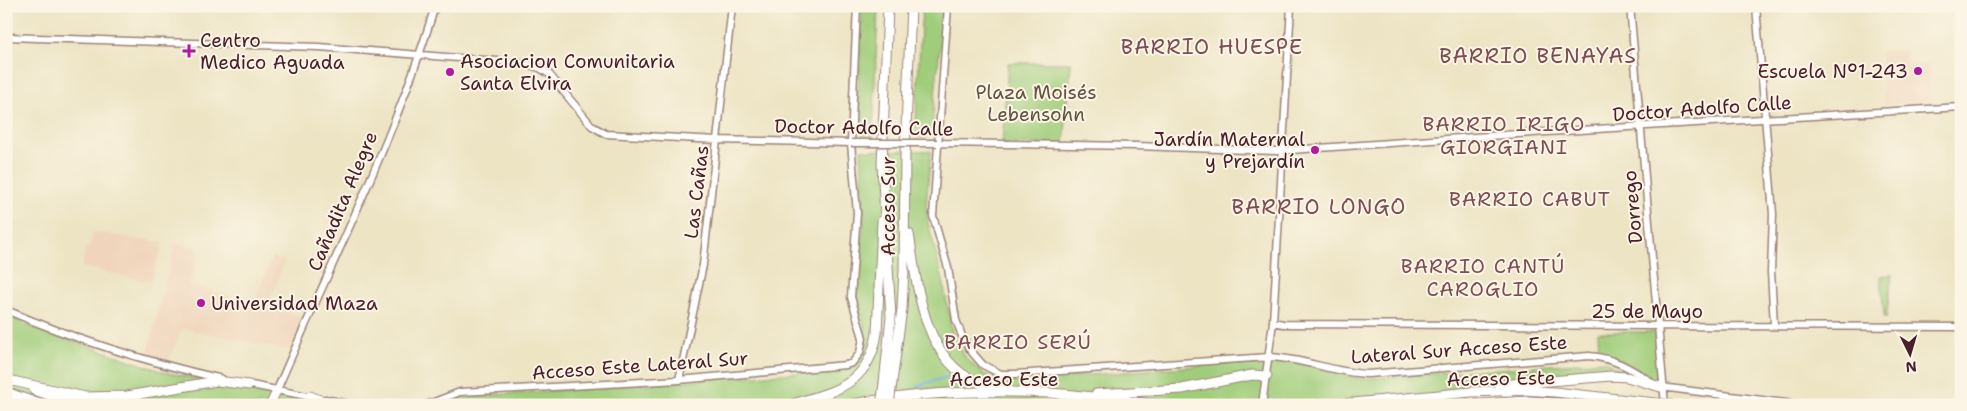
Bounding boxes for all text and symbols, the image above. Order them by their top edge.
place label: Centro Medico Aguada [200,28,345,75]
district label: BARRIO HUESPE [1121,33,1303,61]
district label: BARRIO BENAYAS [1439,42,1637,70]
marker: Centro Medico Aguada [182,44,196,58]
place label: Asociacion Comunitaria Santa Elvira [460,49,675,96]
place label: Escuela N°1-243 [1757,59,1908,84]
marker: Escuela N°1-243 [1912,65,1924,77]
marker: Asociacion Comunitaria Santa Elvira [444,66,456,78]
park label: Plaza Moisés Lebensohn [975,80,1097,127]
street label: Doctor Adolfo Calle [1612,90,1792,127]
district label: BARRIO IRIGO GIORGIANI [1422,111,1586,160]
street label: Doctor Adolfo Calle [774,113,954,142]
street label: Cañadita Alegre [302,127,383,275]
place label: Jardín Maternal y Prejardín [1154,127,1305,174]
street label: Las Cañas [678,144,715,240]
marker: Jardín Maternal y Prejardín [1309,144,1321,156]
street label: Acceso Sur [876,156,901,256]
street label: Dorrego [1617,169,1648,245]
district label: BARRIO CABUT [1449,186,1611,212]
district label: BARRIO LONGO [1232,193,1406,221]
district label: BARRIO CANTÚ CAROGLIO [1401,253,1565,302]
place label: Universidad Maza [211,291,378,316]
marker: Universidad Maza [195,297,207,309]
street label: 25 de Mayo [1591,299,1703,324]
north arrow [1884,328,1934,378]
district label: BARRIO SERÚ [944,329,1092,355]
street label: Lateral Sur Acceso Este [1350,329,1568,370]
street label: Acceso Este Lateral Sur [531,345,749,386]
text: N [1905,358,1917,376]
street label: Acceso Este [1446,365,1556,392]
street label: Acceso Este [950,367,1058,392]

